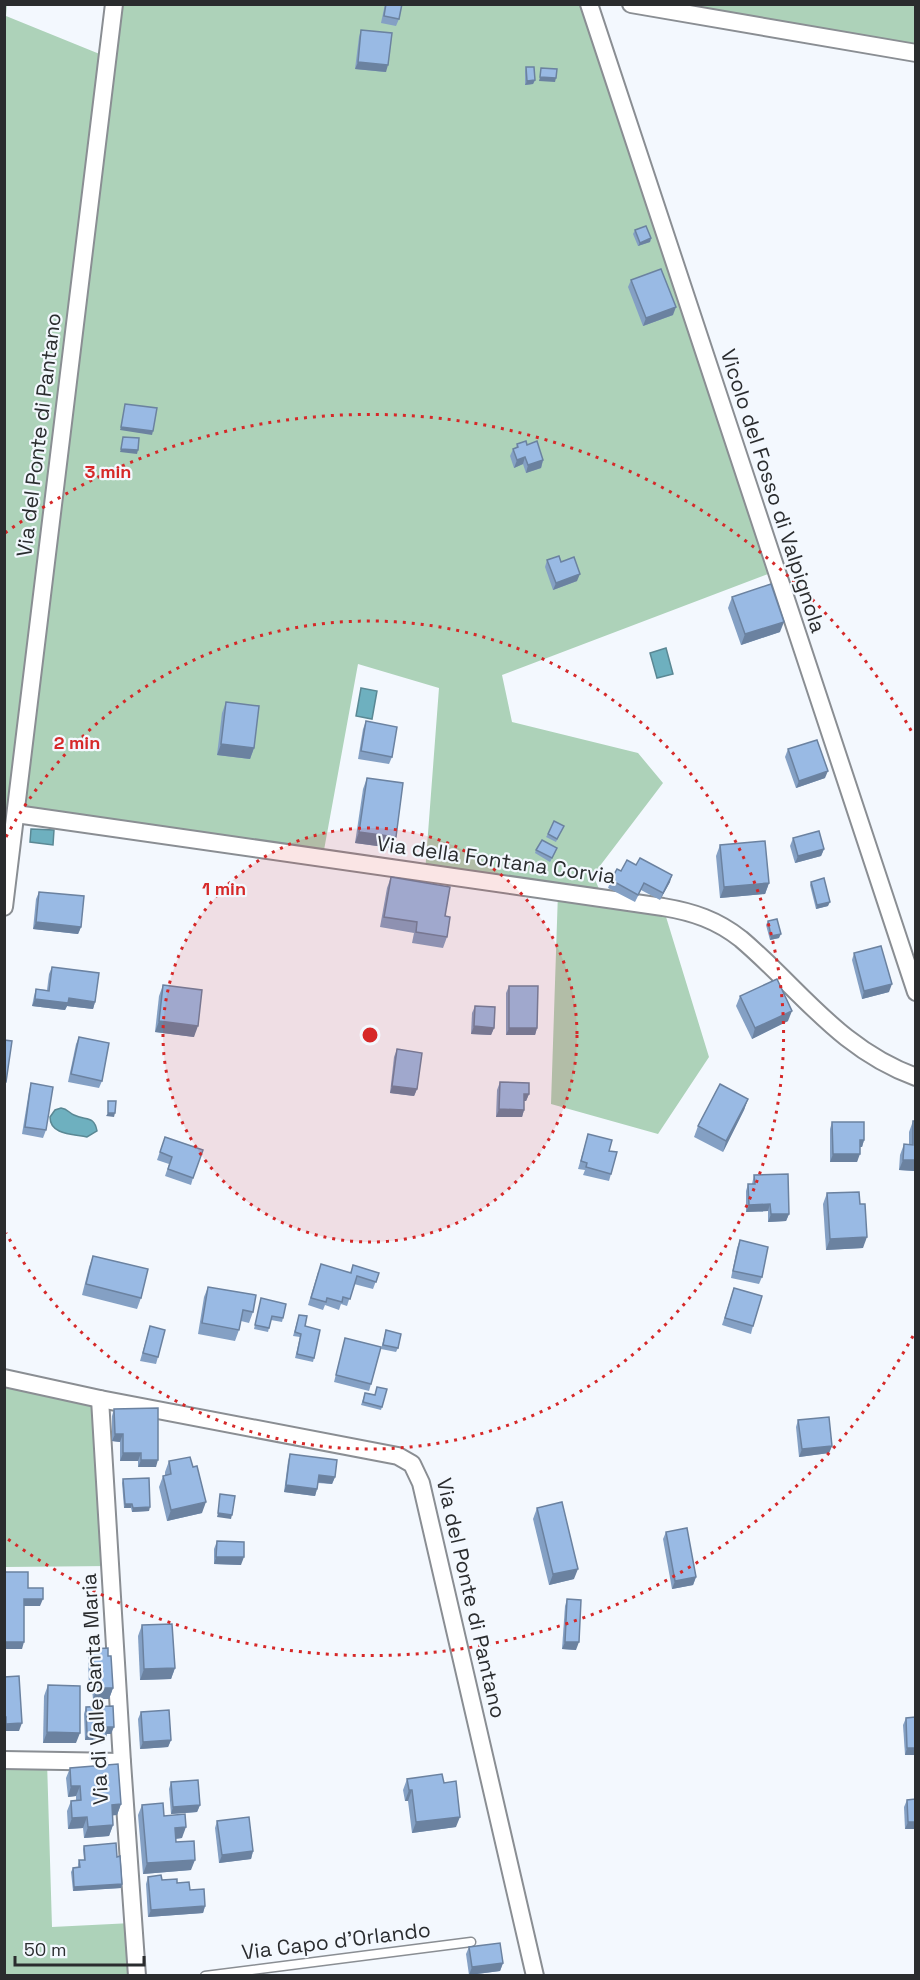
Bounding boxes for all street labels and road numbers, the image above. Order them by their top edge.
street label: Via del Ponte di Pantano [10,311,67,559]
street label: Vicolo del Fosso di Valpignola [715,346,832,636]
street label: Via della Fontana Corvia [375,829,617,890]
street label: Via del Ponte di Pantano [431,1475,512,1721]
street label: Via di Valle Santa Maria [75,1573,114,1805]
street label: Via Capo d'Orlando [240,1916,432,1965]

